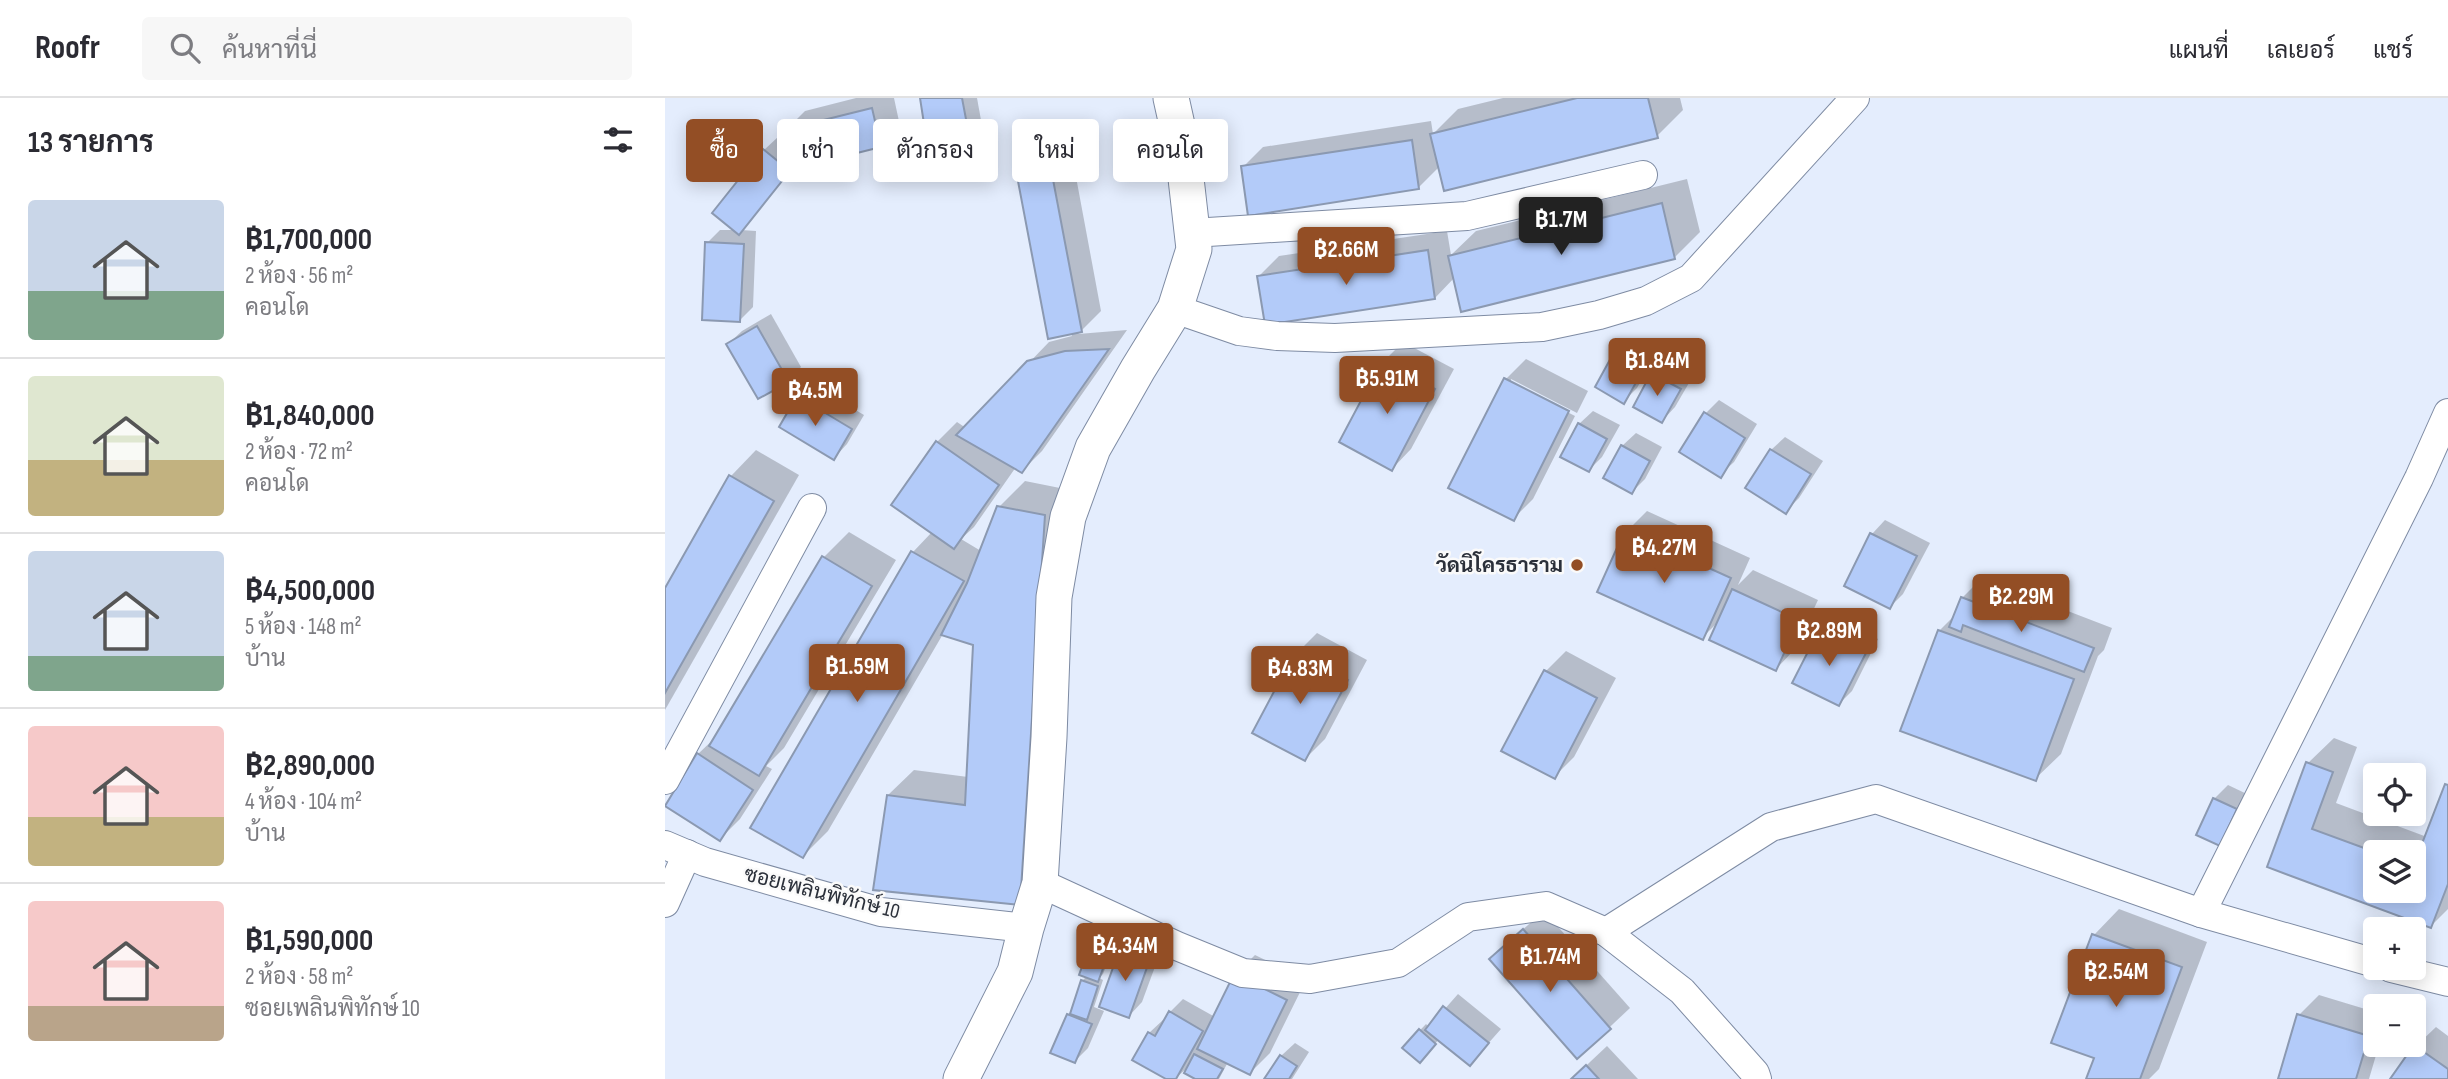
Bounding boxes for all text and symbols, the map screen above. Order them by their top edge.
search box [142,17,632,80]
text: Roofr [35,28,100,68]
icon: search [166,29,204,67]
text: ค้นหาที่นี่ [222,35,317,66]
text: แผนที่ [2169,36,2229,65]
text: เลเยอร์ [2267,36,2335,65]
text: แชร์ [2373,36,2413,65]
chip: ซื้อ [686,119,763,182]
chip: เช่า [777,119,859,182]
chip: ตัวกรอง [873,119,998,182]
chip: ใหม่ [1012,119,1099,182]
chip: คอนโด [1113,119,1228,182]
icon: filters [599,121,637,159]
text: 13 รายการ [28,125,154,161]
pin: ฿1.7M [1512,198,1610,257]
text: ฿1.7M [1535,206,1587,234]
text: ฿1,700,000 [245,222,372,258]
icon: home [84,228,168,312]
pin: ฿2.66M [1289,228,1403,287]
text: ฿2.66M [1314,236,1378,264]
text: 2 ห้อง · 56 m² [245,262,353,290]
text: คอนโด [245,294,309,322]
pin: ฿1.84M [1600,338,1714,398]
text: ฿1.84M [1625,347,1690,375]
pin: ฿5.91M [1330,356,1444,416]
text: ฿5.91M [1355,365,1419,393]
pin: ฿4.5M [766,368,864,428]
text: ฿4.5M [788,377,842,405]
text: ฿1,840,000 [245,398,374,434]
icon: home [84,404,168,488]
text: 2 ห้อง · 72 m² [245,438,353,466]
text: คอนโด [245,470,309,498]
pin: ฿4.27M [1607,526,1721,585]
text: ฿4.27M [1632,534,1696,562]
place label: วัดนิโครธาราม [1436,551,1563,578]
marker: วัดนิโครธาราม [1569,557,1585,573]
text: ฿4,500,000 [245,573,375,609]
pin: ฿2.29M [1964,574,2078,634]
icon: home [84,579,168,663]
text: ฿2.29M [1988,583,2054,611]
pin: ฿2.89M [1772,608,1886,668]
text: 5 ห้อง · 148 m² [245,613,362,641]
text: ฿2.89M [1796,617,1862,645]
pin: ฿1.59M [800,644,914,704]
text: บ้าน [245,645,286,673]
pin: ฿4.83M [1243,646,1357,706]
text: ฿1.59M [825,653,889,681]
text: ฿4.83M [1267,655,1333,683]
text: ฿2,890,000 [245,748,375,784]
icon: home [84,754,168,838]
map controls [2363,763,2426,1057]
button: locate [2363,763,2426,826]
text: 4 ห้อง · 104 m² [245,788,362,816]
text: บ้าน [245,820,286,848]
button: layers [2363,840,2426,903]
street label: ซอยเพลินพิทักษ์ 10 [741,860,903,924]
button: + [2363,917,2426,980]
text: ฿1,590,000 [245,923,373,959]
pin: ฿4.34M [1068,924,1182,983]
icon: home [84,929,168,1013]
text: ฿4.34M [1092,932,1158,960]
pin: ฿1.74M [1493,934,1607,994]
text: ฿1.74M [1519,943,1581,971]
pin: ฿2.54M [2059,950,2173,1009]
text: ฿2.54M [2084,958,2148,986]
text: 2 ห้อง · 58 m² [245,963,354,991]
button: − [2363,994,2426,1057]
text: ซอยเพลินพิทักษ์ 10 [245,995,420,1023]

